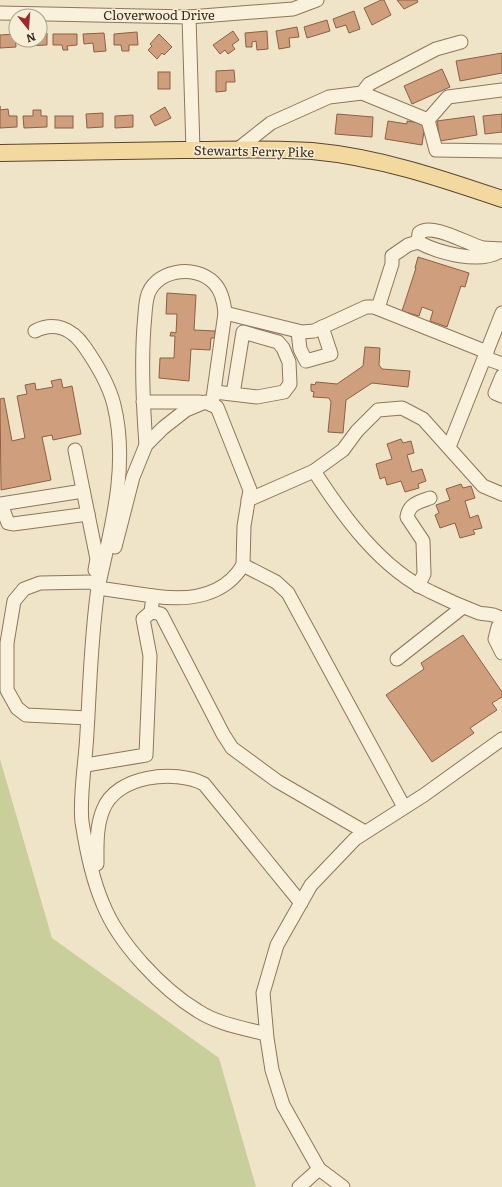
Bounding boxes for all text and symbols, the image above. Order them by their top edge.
street label: Cloverwood Drive [103,5,215,24]
north arrow [8,8,48,48]
text: N [24,30,38,48]
street label: Stewarts Ferry Pike [194,140,314,161]

